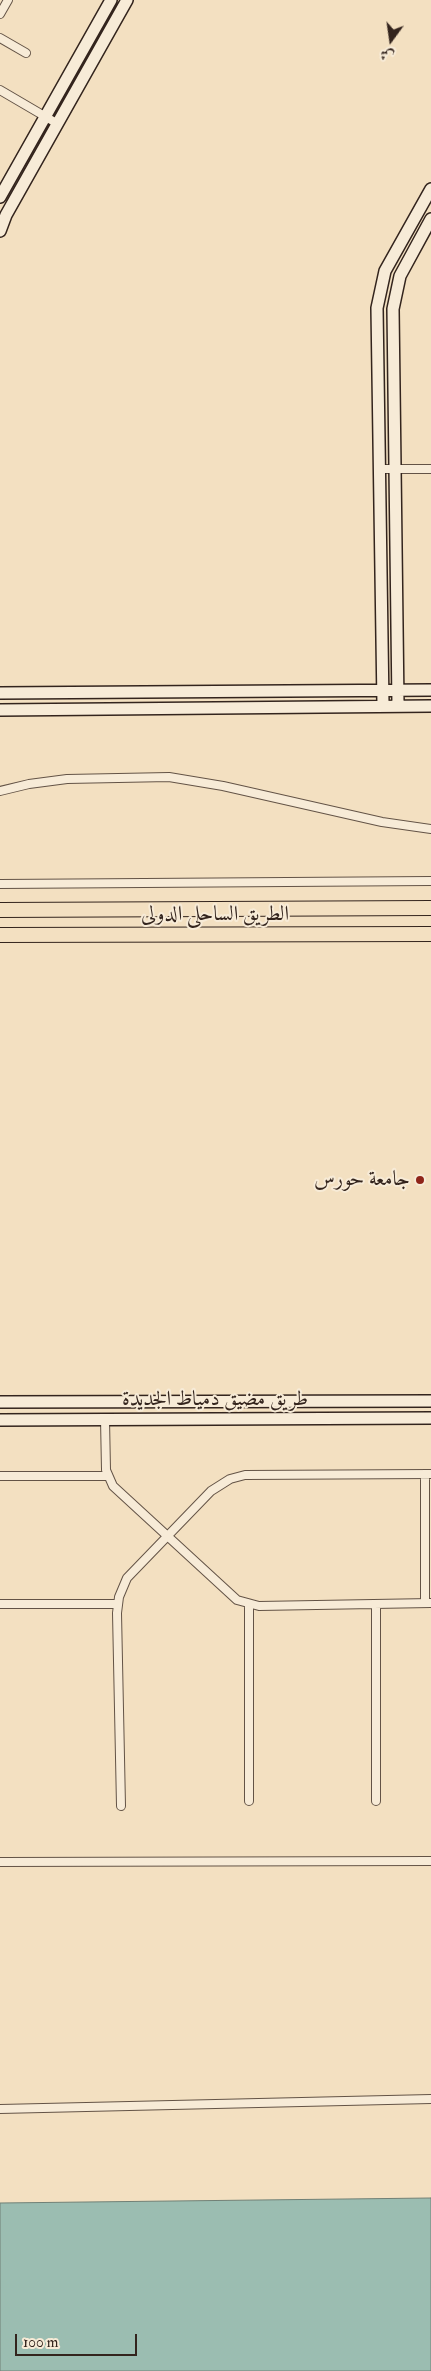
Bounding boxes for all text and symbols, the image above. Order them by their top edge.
north arrow [366,15,416,65]
text: ش [378,45,396,65]
street label: الطريق الساحلى الدولى [141,902,289,928]
place label: جامعة حورس [314,1167,410,1193]
marker: جامعة حورس [414,1174,426,1186]
street label: طريق مضيق دمياط الجديدة [122,1387,308,1413]
scale bar [18,2324,140,2356]
text: 100 m [23,2333,58,2352]

